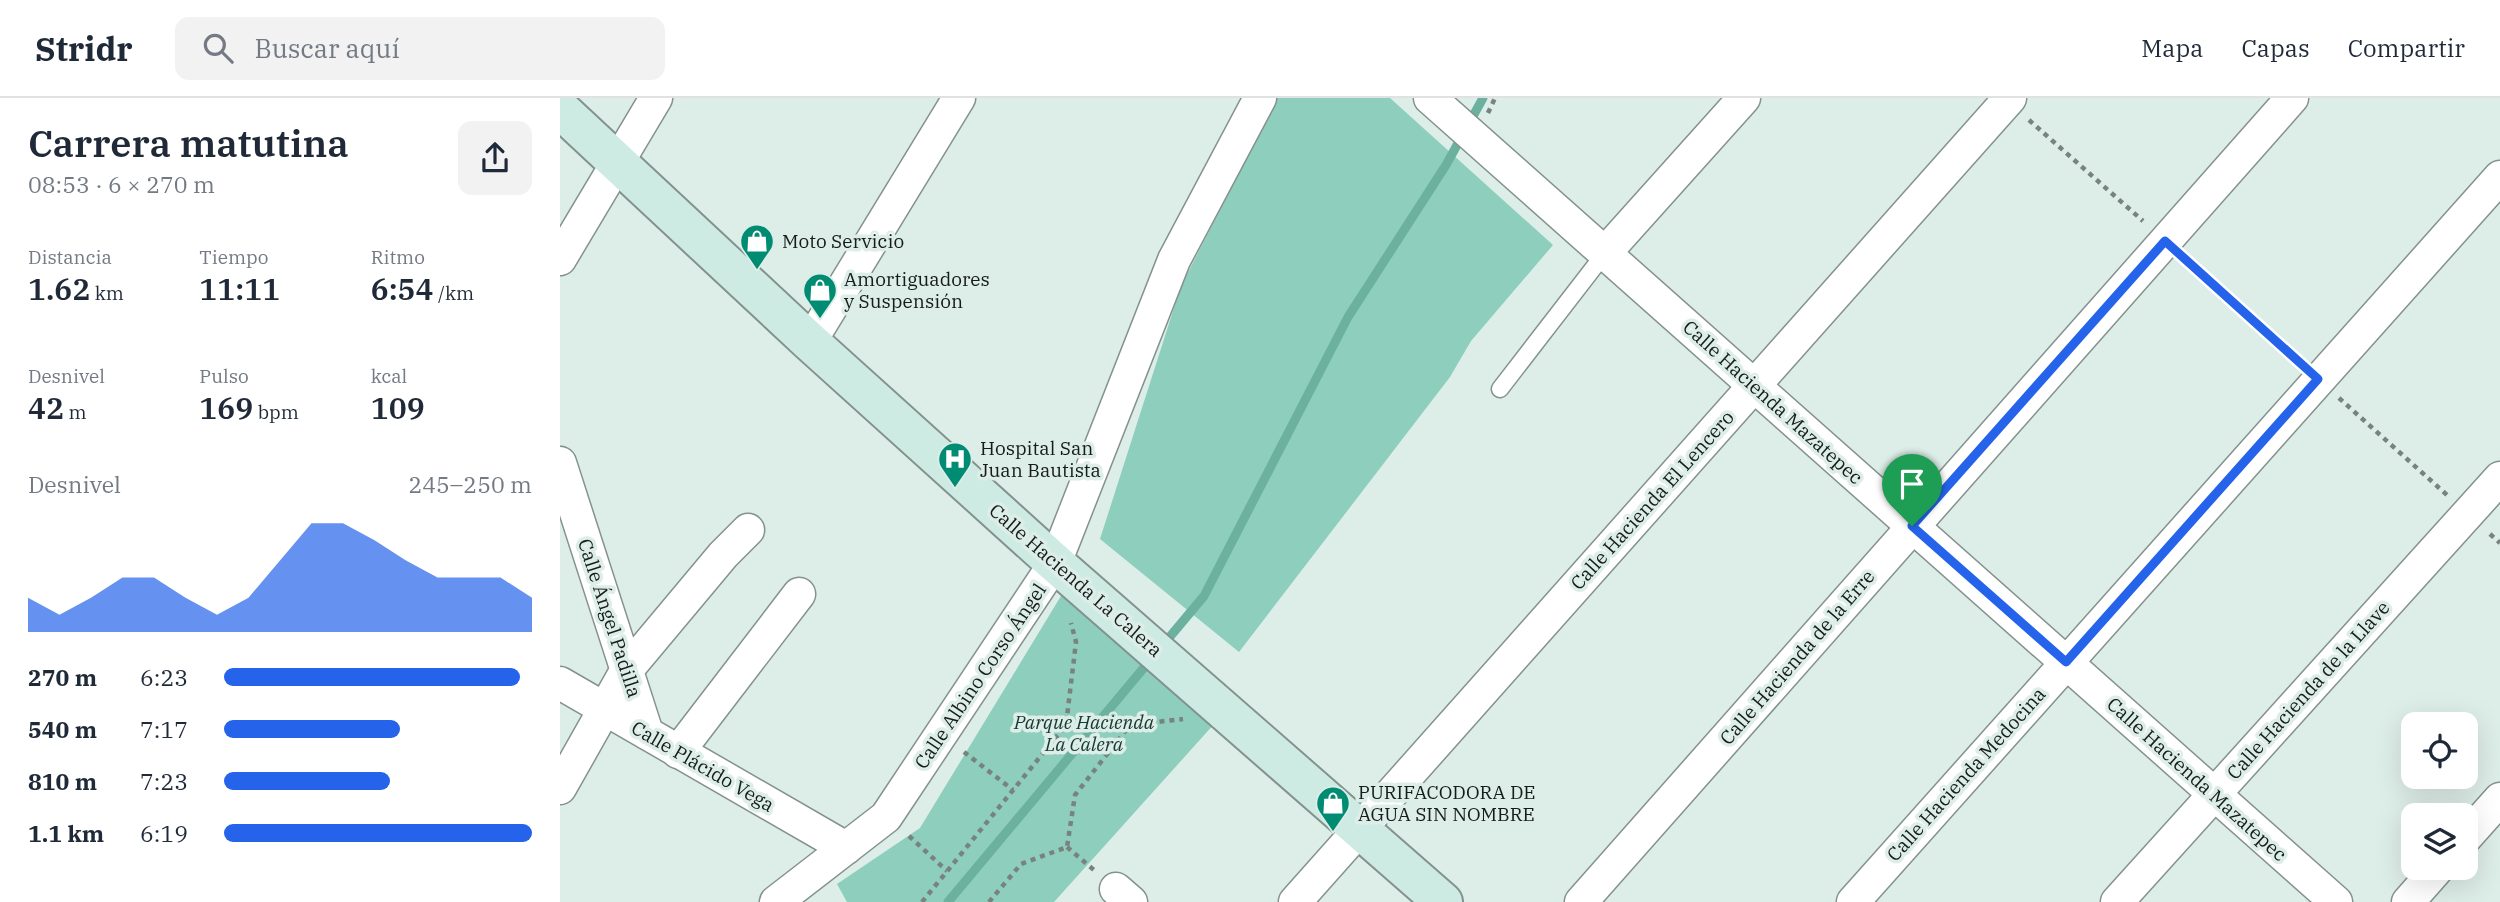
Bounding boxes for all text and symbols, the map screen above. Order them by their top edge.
search box [175,17,665,80]
text: Stridr [35,27,133,70]
icon: search [199,29,237,67]
text: Buscar aquí [255,31,400,65]
text: Mapa [2141,32,2203,64]
text: Capas [2241,32,2310,64]
text: Compartir [2348,32,2465,64]
text: Carrera matutina [28,118,349,167]
button: share [458,121,532,195]
text: 08:53 · 6 × 270 m [28,169,215,199]
shop icon: Moto Servicio [738,222,776,271]
place label: Moto Servicio [782,229,904,253]
text: Distancia [28,245,112,269]
text: Tiempo [199,245,269,269]
text: Ritmo [371,245,425,269]
place label: Amortiguadores y Suspensión [844,267,990,313]
text: 1.62 [28,269,90,308]
text: 11:11 [199,269,280,308]
text: 6:54 [371,269,434,308]
shop icon: Amortiguadores y Suspensión [801,271,839,320]
text: km [90,281,124,305]
text: /km [434,281,474,305]
street label: Calle Hacienda Mazatepec [1678,315,1868,489]
text: Desnivel [28,364,105,388]
text: Pulso [199,364,249,388]
text: kcal [371,364,407,388]
text: 42 [28,388,64,427]
text: 169 [199,388,253,427]
text: 109 [371,388,425,427]
text: m [64,400,87,424]
text: bpm [253,400,299,424]
street label: Calle Hacienda El Lencero [1565,405,1739,595]
place label: Hospital San Juan Bautista [980,436,1101,482]
hospital icon: Hospital San Juan Bautista [936,440,974,489]
pin [1882,454,1942,526]
icon: arrive [1893,465,1931,503]
text: Desnivel [28,469,121,499]
text: 245–250 m [408,469,532,499]
street label: Calle Hacienda La Calera [985,498,1167,662]
street label: Calle Ángel Padilla [573,536,647,700]
street label: Calle Hacienda de la Erre [1714,565,1880,749]
street label: Calle Albino Corso Ángel [909,578,1051,773]
street label: Calle Hacienda de la Llave [2221,596,2395,784]
text: 270 m [28,662,97,692]
text: 6:23 [140,662,188,692]
street label: Calle Hacienda Medocina [1881,682,2051,866]
street label: Calle Hacienda Mazatepec [2102,692,2292,866]
park label: Parque Hacienda La Calera [1013,710,1155,756]
map controls [2401,712,2478,880]
button: locate [2401,712,2478,789]
text: 540 m [28,714,97,744]
text: 7:17 [140,714,188,744]
street label: Calle Plácido Vega [627,715,779,817]
text: 810 m [28,766,97,796]
text: 7:23 [140,766,188,796]
place label: PURIFACODORA DE AGUA SIN NOMBRE [1358,780,1536,826]
shop icon: PURIFACODORA DE AGUA SIN NOMBRE [1314,784,1352,833]
button: layers [2401,803,2478,880]
text: 1.1 km [28,818,104,848]
text: 6:19 [140,818,188,848]

